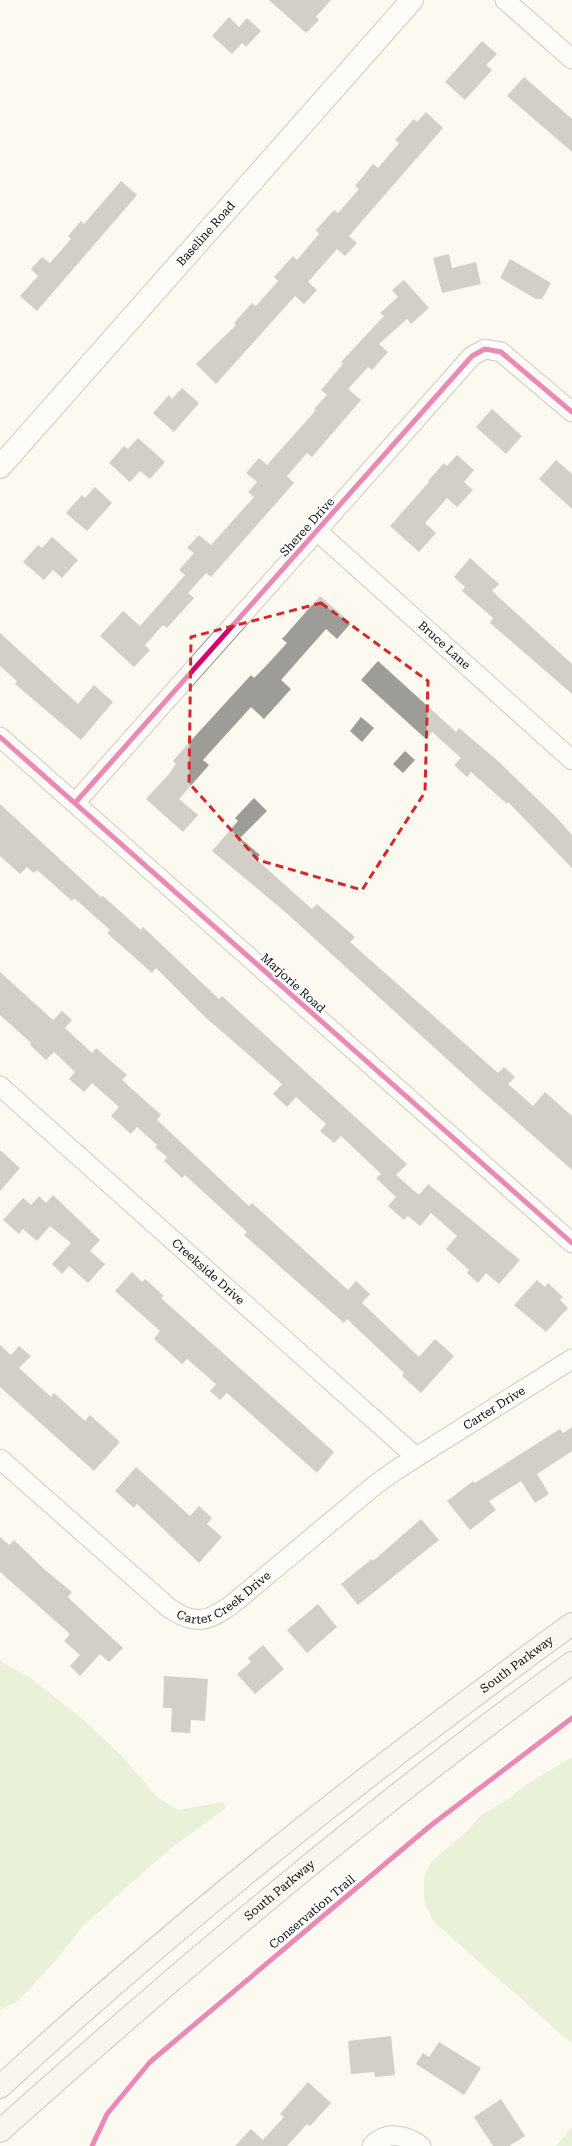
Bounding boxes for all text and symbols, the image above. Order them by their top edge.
street label: Baseline Road [174,199,238,269]
street label: Sheree Drive [277,494,337,559]
street label: Bruce Lane [415,618,473,673]
street label: Marjorie Road [258,950,328,1016]
street label: Creekside Drive [169,1236,248,1308]
street label: Carter Drive [461,1383,528,1433]
street label: Carter Creek Drive [174,1568,274,1627]
street label: South Parkway [478,1632,557,1696]
street label: South Parkway [241,1856,318,1923]
street label: Conservation Trail [266,1872,358,1952]

